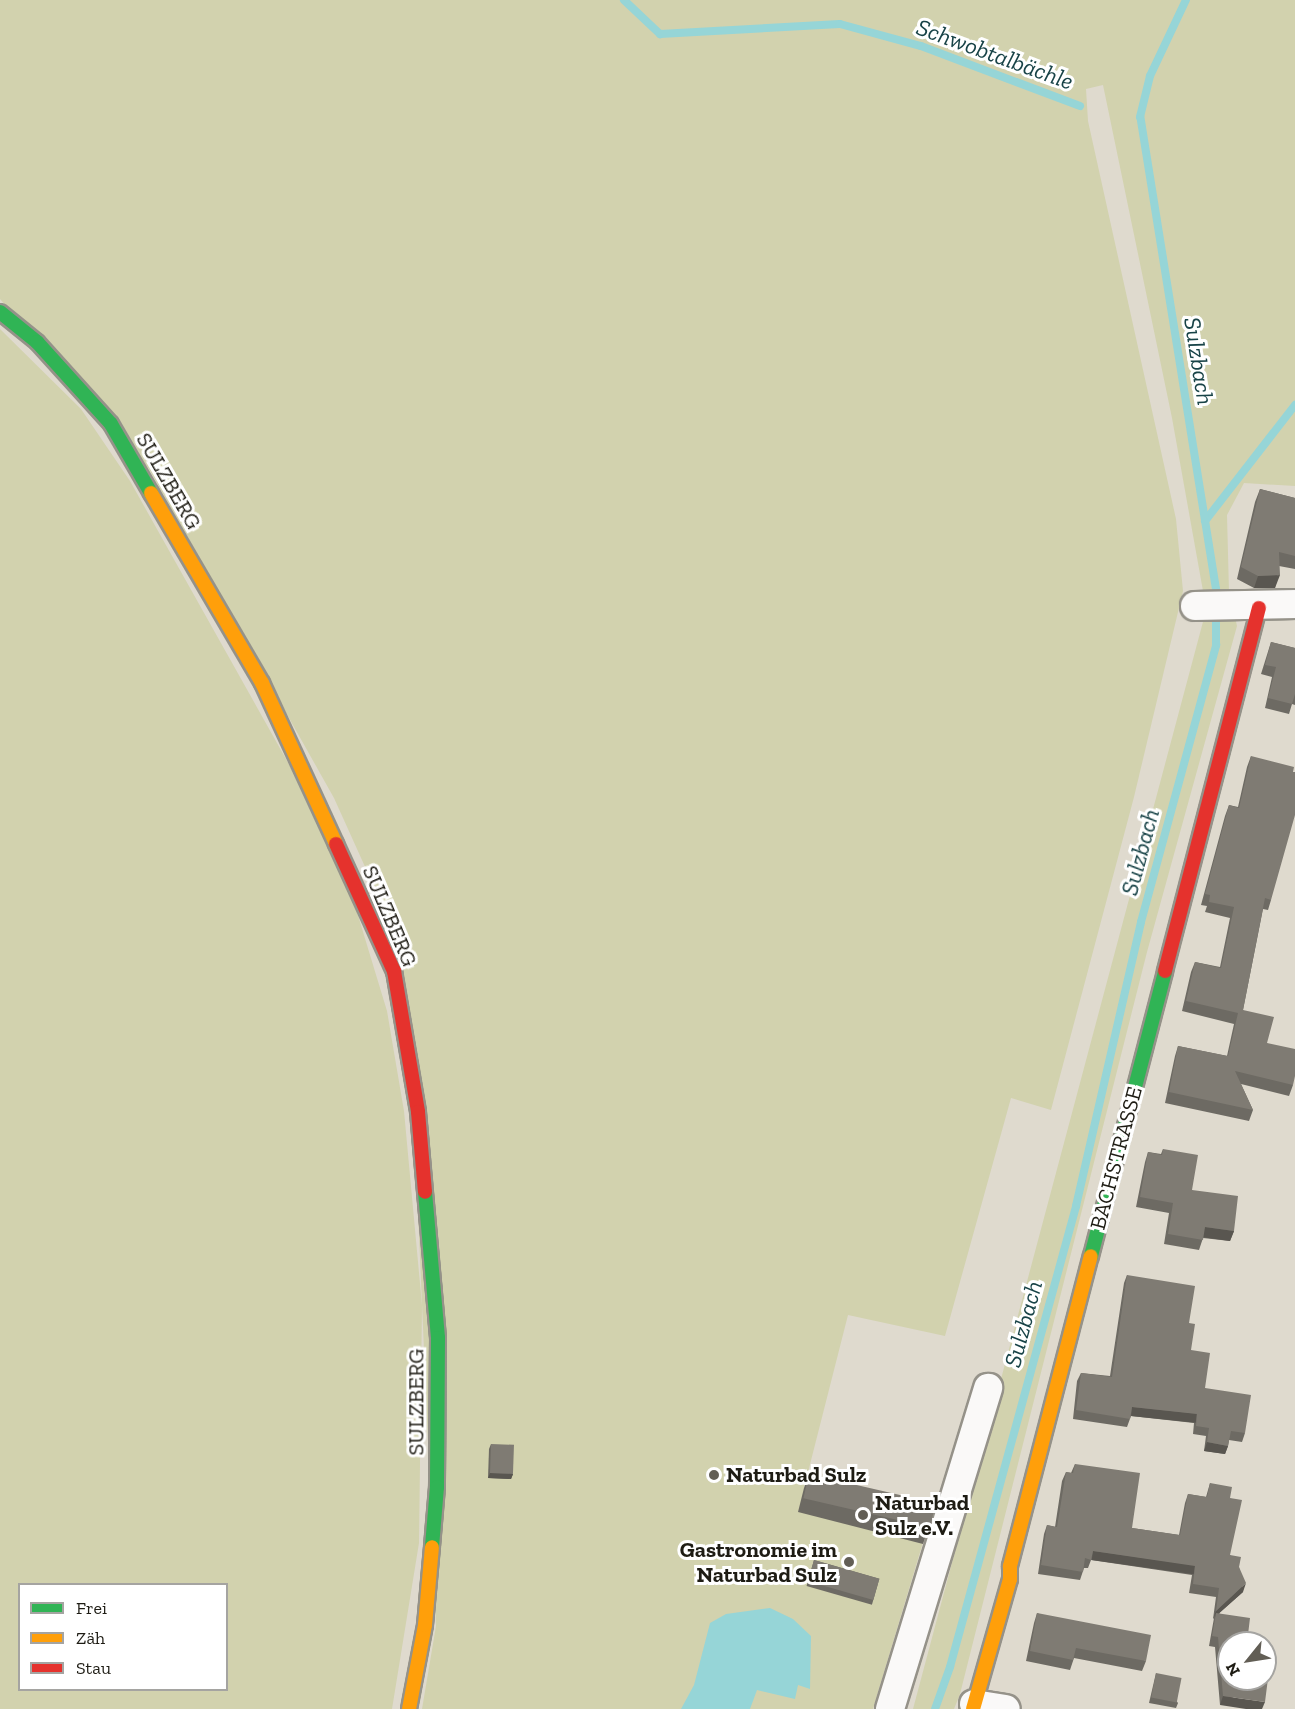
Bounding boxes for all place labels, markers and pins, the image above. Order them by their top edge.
place label: Naturbad Sulz [726,1462,866,1488]
marker: Naturbad Sulz [707,1468,721,1482]
place label: Naturbad Sulz e.V. [875,1489,969,1540]
marker: Naturbad Sulz e.V. [856,1508,870,1522]
place label: Gastronomie im Naturbad Sulz [680,1536,837,1588]
marker: Gastronomie im Naturbad Sulz [842,1555,856,1569]

